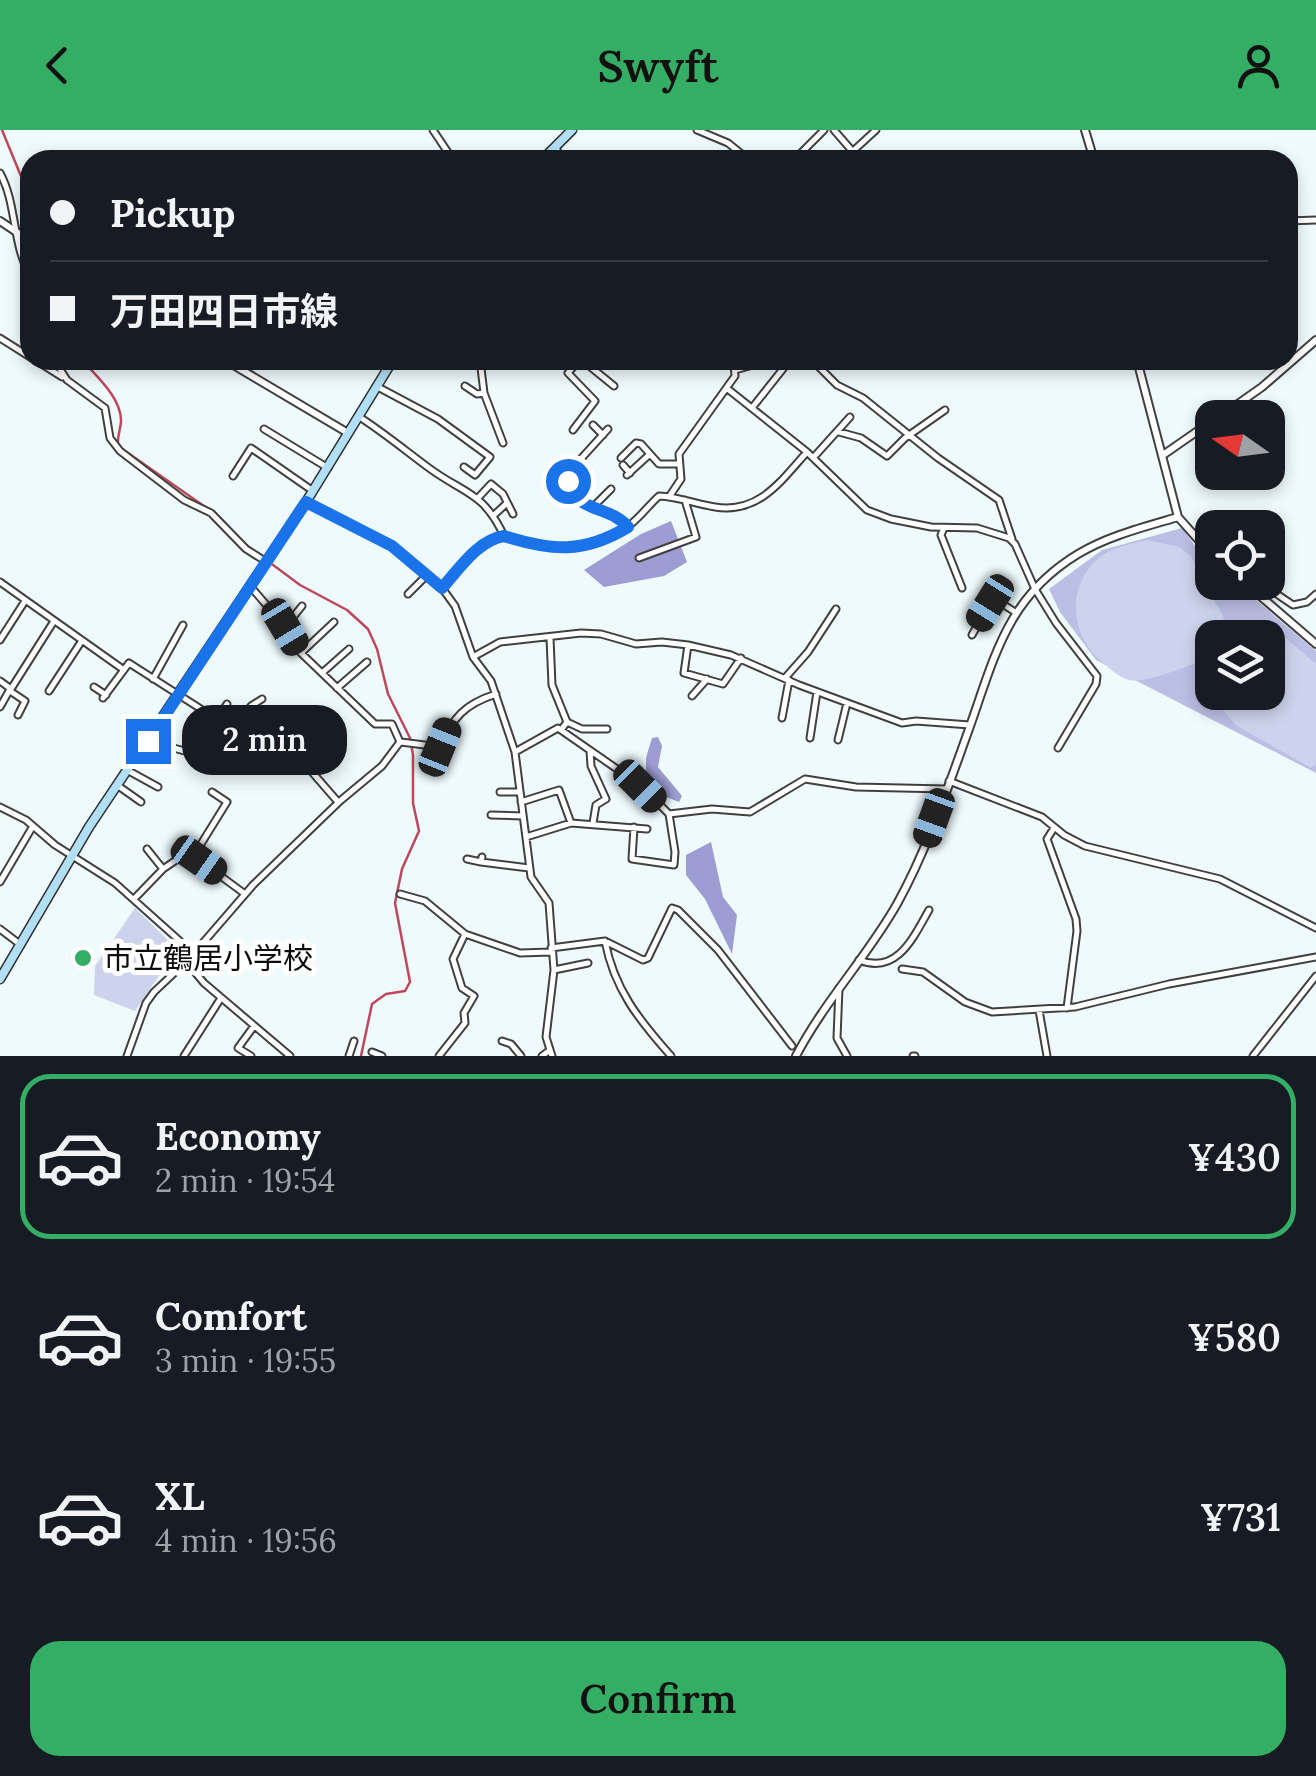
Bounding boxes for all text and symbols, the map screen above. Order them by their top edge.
text: Swyft [597,37,719,94]
icon: back [30,38,85,93]
icon: person [1231,38,1286,93]
text: Pickup [110,189,235,237]
text: 万田四日市線 [110,287,338,335]
north arrow [1195,400,1285,490]
map controls [1195,400,1285,710]
route start [546,459,591,504]
button: locate [1195,510,1285,600]
car [961,570,1019,636]
car [257,594,313,660]
button: layers [1195,620,1285,710]
callout: 2 min [183,706,348,776]
car [415,714,465,780]
route end [126,719,171,764]
text: 2 min [222,719,307,760]
car [608,754,672,818]
car [910,785,958,851]
car [166,831,232,889]
place label: 市立鶴居小学校 [103,939,313,977]
marker: 市立鶴居小学校 [72,947,94,969]
icon: car [35,1112,125,1202]
text: Economy [155,1112,321,1160]
text: ¥430 [1188,1133,1281,1181]
text: 2 min · 19:54 [155,1160,335,1201]
icon: car [35,1292,125,1382]
text: Comfort [155,1292,307,1340]
text: ¥580 [1188,1313,1281,1361]
text: 3 min · 19:55 [155,1340,336,1381]
icon: car [35,1472,125,1562]
text: XL [155,1472,205,1520]
text: ¥731 [1200,1493,1281,1541]
text: 4 min · 19:56 [155,1520,337,1561]
button: Confirm [30,1641,1286,1756]

